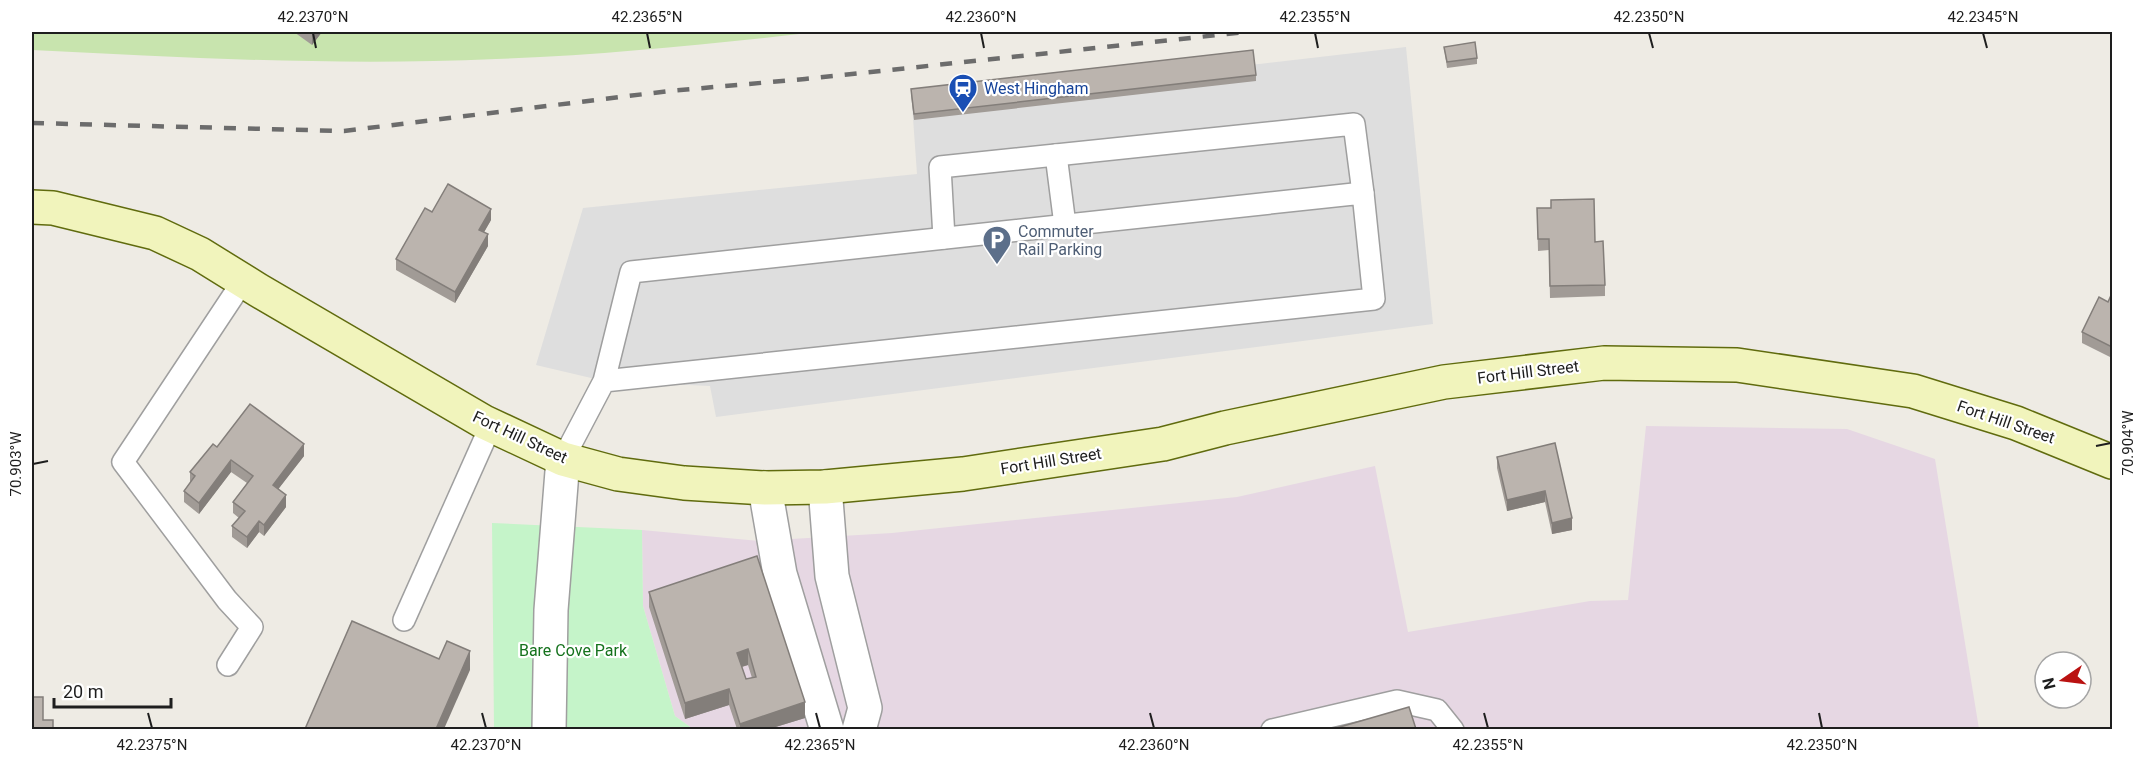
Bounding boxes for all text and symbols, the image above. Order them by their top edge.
text: 42.2370°N [278,8,348,26]
text: 42.2365°N [612,8,682,26]
text: 42.2360°N [946,8,1016,26]
text: 42.2355°N [1280,8,1350,26]
text: 42.2350°N [1614,8,1684,26]
text: 42.2345°N [1948,8,2018,26]
station icon: West Hingham [947,72,979,114]
place label: West Hingham [984,79,1089,98]
place label: Commuter Rail Parking [1018,222,1102,259]
parking icon: Commuter Rail Parking [981,224,1013,266]
street label: Fort Hill Street [1476,356,1580,388]
street label: Fort Hill Street [1955,396,2057,448]
street label: Fort Hill Street [470,407,570,467]
text: 70.904°W [2119,410,2137,476]
text: 70.903°W [7,431,25,497]
street label: Fort Hill Street [999,444,1103,478]
park label: Bare Cove Park [519,641,628,660]
north arrow [2033,650,2093,710]
scale bar [54,671,171,709]
text: N [2038,676,2060,691]
text: 20 m [63,681,103,702]
text: 42.2375°N [117,736,187,754]
text: 42.2370°N [451,736,521,754]
text: 42.2365°N [785,736,855,754]
text: 42.2360°N [1119,736,1189,754]
text: 42.2355°N [1453,736,1523,754]
text: 42.2350°N [1787,736,1857,754]

